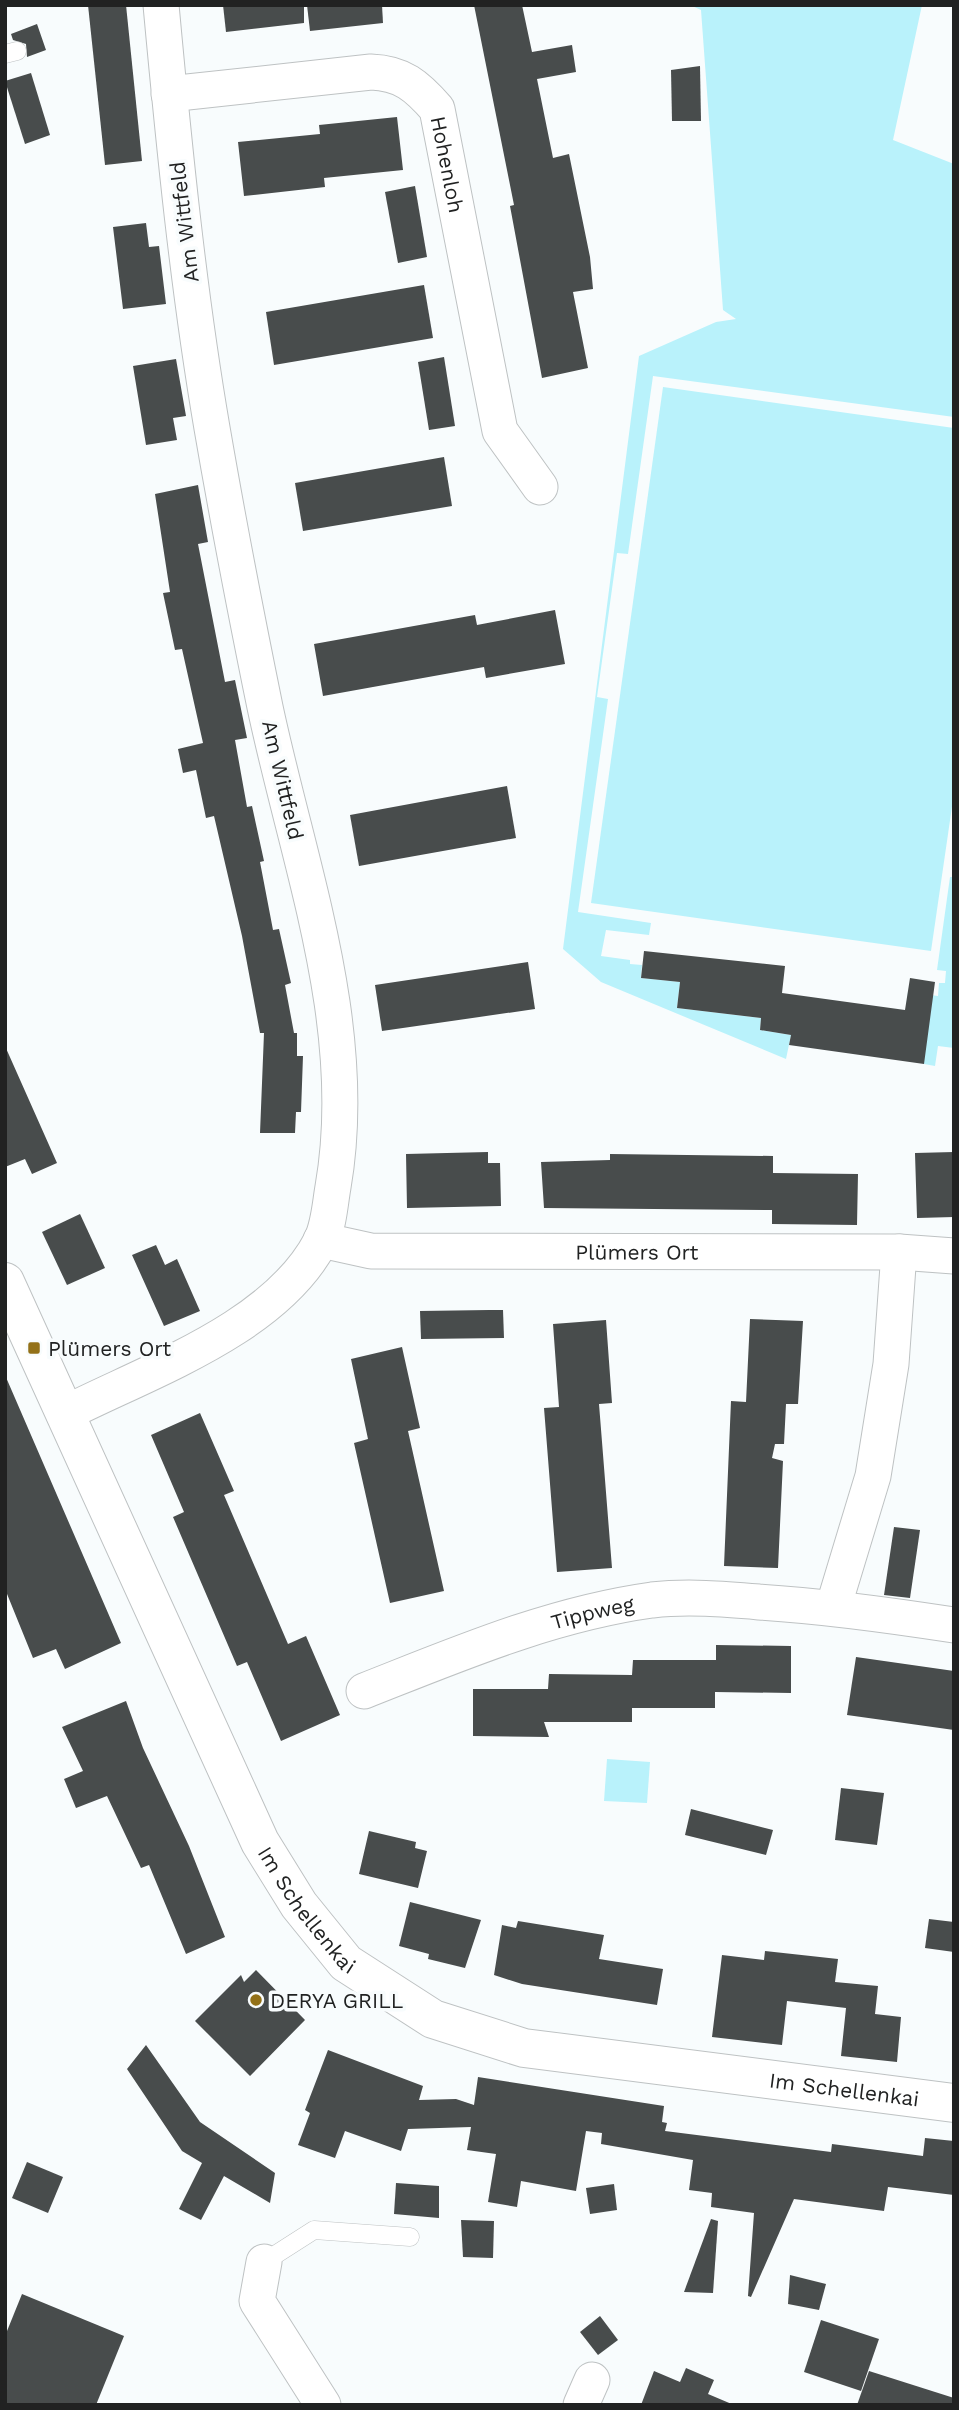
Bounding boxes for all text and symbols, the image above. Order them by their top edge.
street label: Hohenloh [426,114,469,215]
street label: Am Wittfeld [164,160,204,284]
street label: Am Wittfeld [257,718,309,842]
street label: Plümers Ort [575,1239,699,1264]
place label: Plümers Ort [48,1336,171,1361]
marker: Plümers Ort [26,1340,42,1356]
street label: Tippweg [548,1590,637,1634]
street label: Im Schellenkai [253,1842,361,1979]
place label: DERYA GRILL [270,1988,403,2013]
marker: DERYA GRILL [248,1992,264,2008]
street label: Im Schellenkai [768,2067,921,2111]

